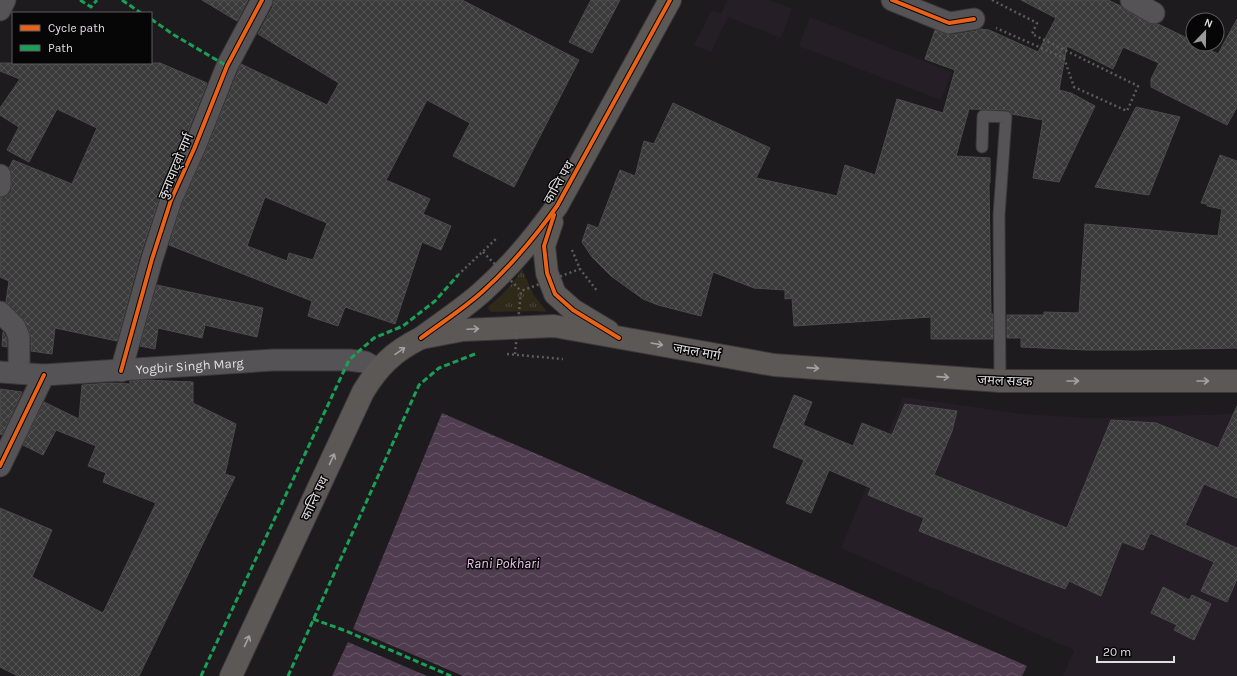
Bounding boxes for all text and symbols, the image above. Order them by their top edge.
legend [12,12,152,64]
north arrow [1185,12,1225,52]
text: N [1202,16,1215,31]
text: Cycle path [48,21,105,35]
text: Path [48,41,73,55]
street label: कुनायाट्वो मार्ग [155,130,197,202]
street label: कान्ति पथ [540,158,577,206]
one-way arrow [466,326,479,333]
street label: जमल मार्ग [672,340,723,363]
one-way arrow [651,341,664,349]
one-way arrow [394,347,405,355]
street label: Yogbir Singh Marg [135,355,245,377]
one-way arrow [806,364,819,371]
street label: जमल सडक [977,372,1034,389]
one-way arrow [936,373,949,380]
one-way arrow [1066,377,1079,385]
one-way arrow [1196,377,1209,385]
one-way arrow [329,454,336,466]
street label: कान्ति पथ [298,473,331,523]
water label: Rani Pokhari [466,555,540,572]
one-way arrow [244,635,252,647]
scale bar [1097,638,1174,664]
text: 20 m [1103,645,1131,659]

